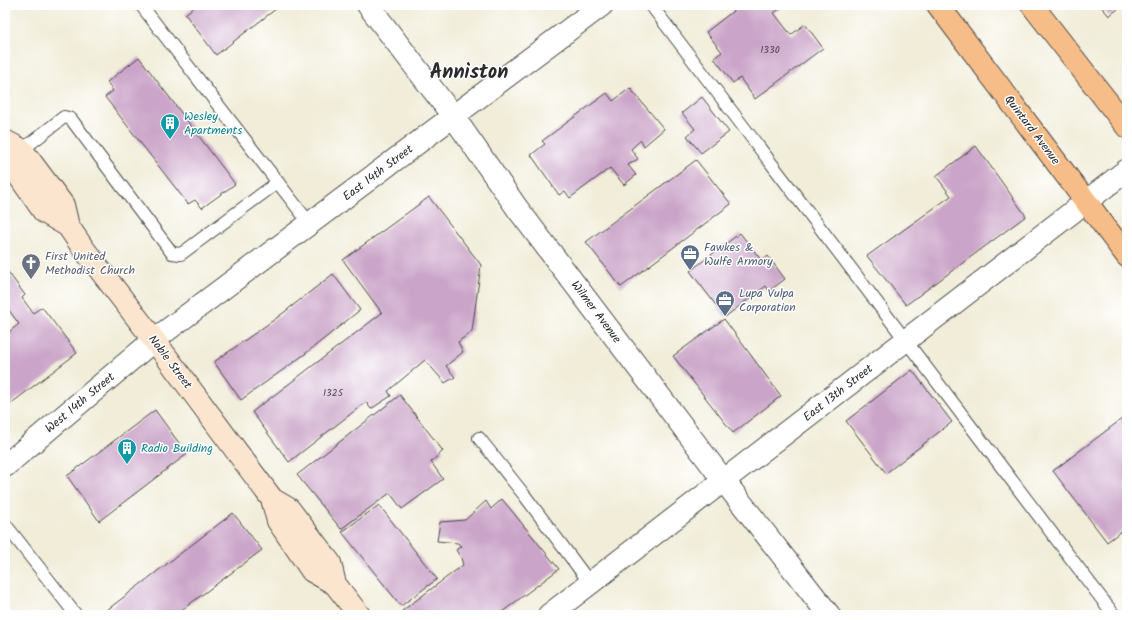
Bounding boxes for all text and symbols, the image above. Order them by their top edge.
house number: 1330 [760,42,780,58]
district label: Anniston [430,57,508,89]
street label: Quintard Avenue [999,91,1065,169]
place label: Wesley Apartments [184,107,242,140]
building icon: Wesley Apartments [159,112,181,140]
street label: East 14th Street [339,140,418,206]
place label: Fawkes & Wulfe Armory [704,238,773,271]
office icon: Fawkes & Wulfe Armory [679,243,701,271]
place label: First United Methodist Church [45,247,135,280]
church icon: First United Methodist Church [20,252,42,280]
street label: Wilmer Avenue [566,277,626,348]
place label: Lupa Vulpa Corporation [739,284,796,317]
office icon: Lupa Vulpa Corporation [714,289,736,317]
street label: Noble Street [143,331,197,393]
street label: East 13th Street [799,359,877,426]
street label: West 14th Street [41,368,119,438]
house number: 1325 [323,385,344,401]
building icon: Radio Building [116,437,138,465]
place label: Radio Building [141,439,213,458]

